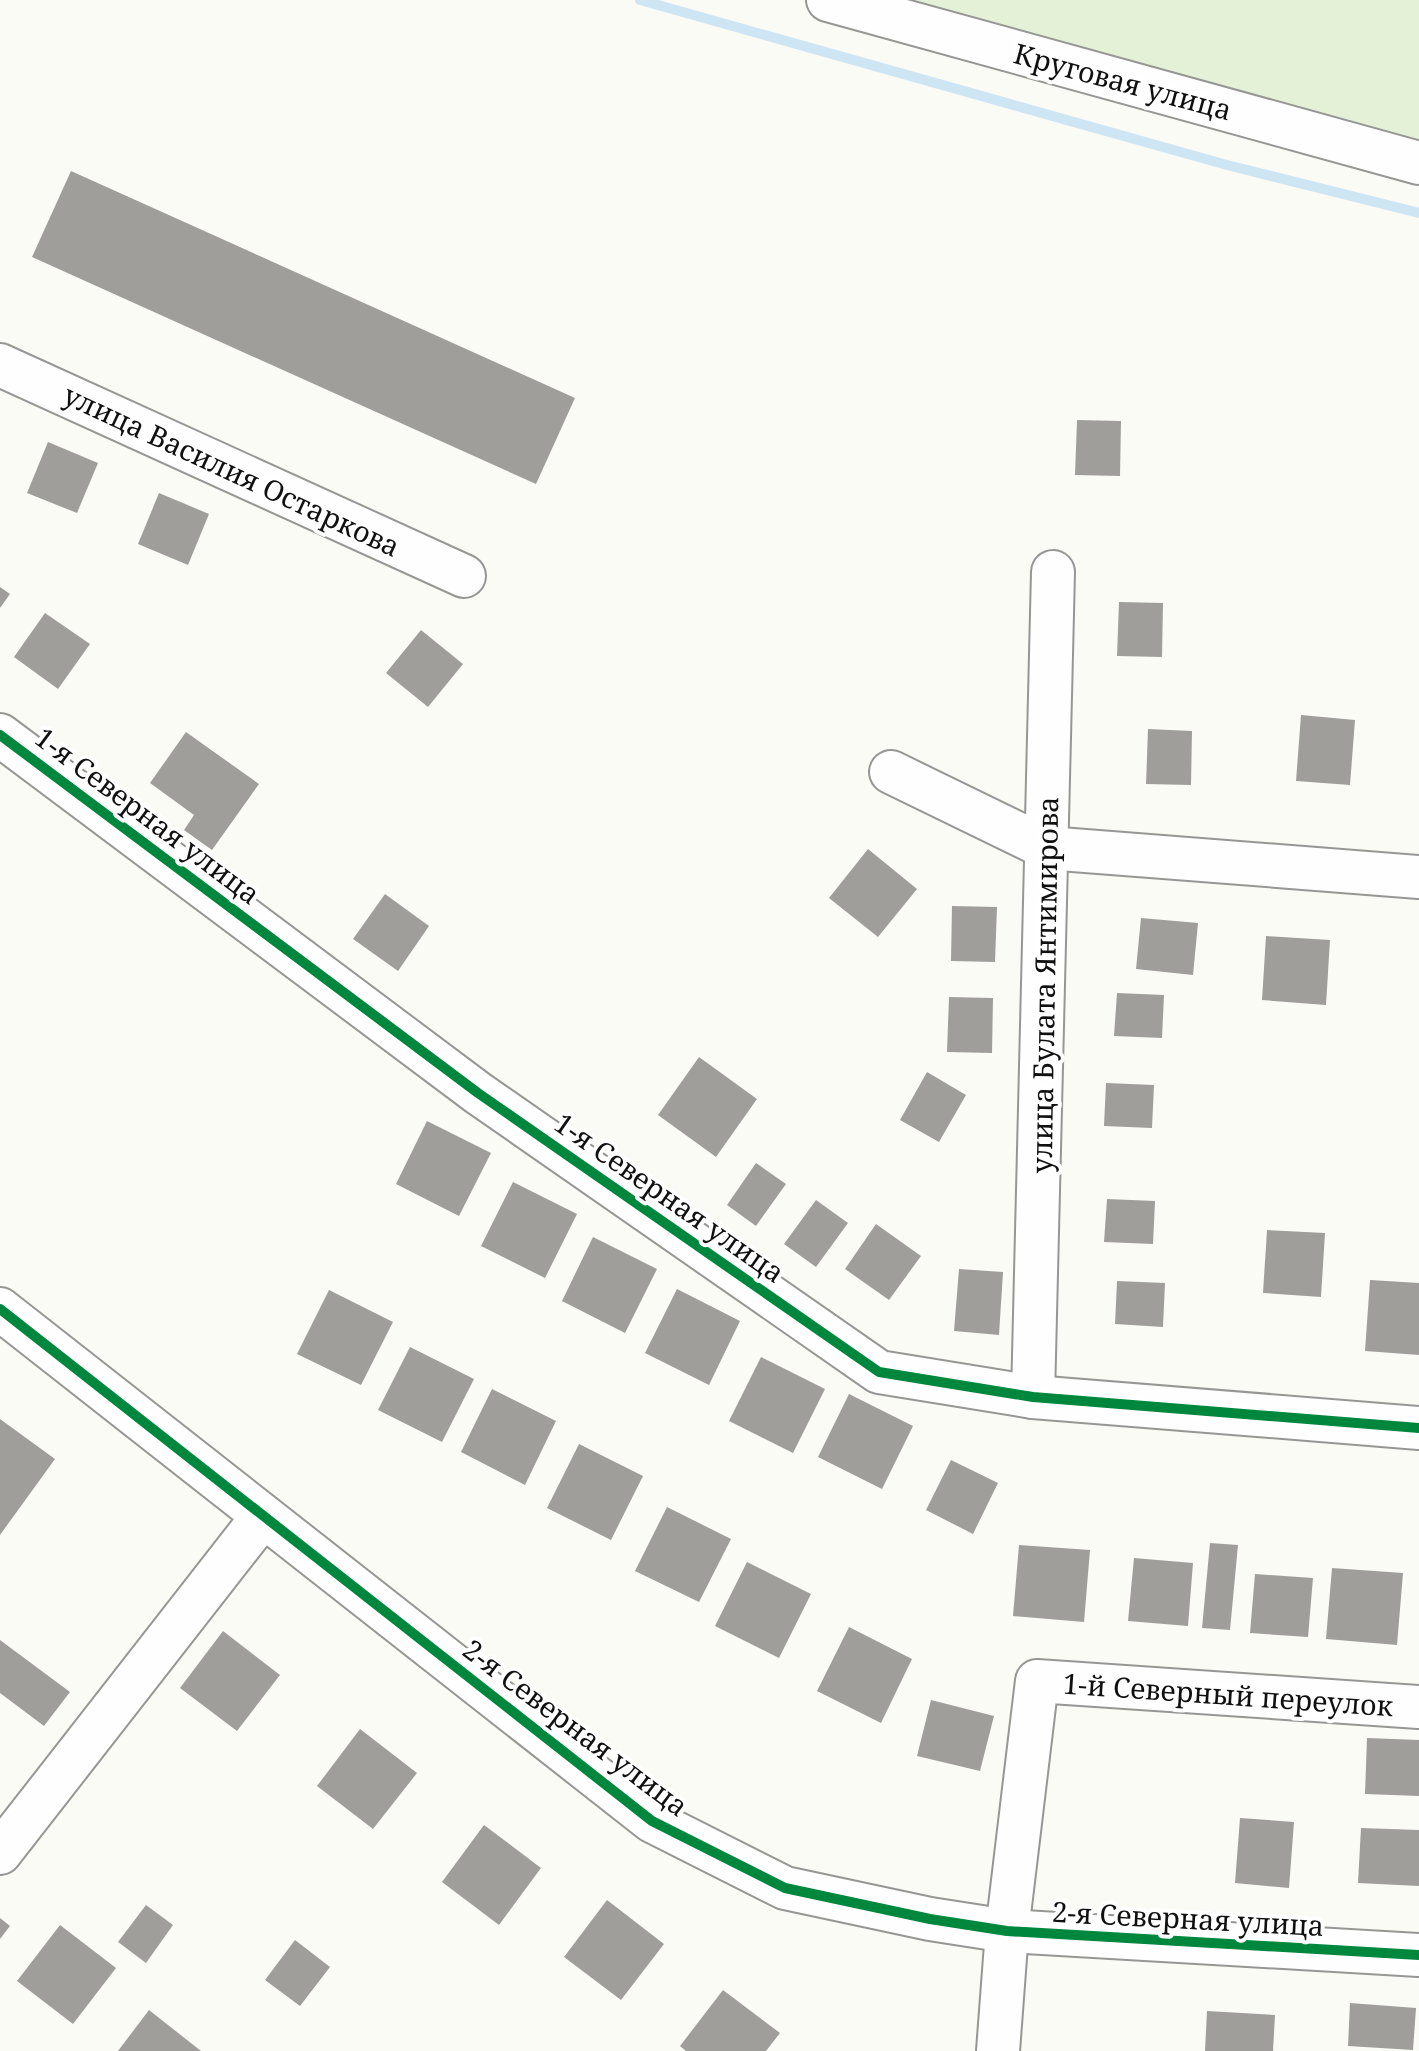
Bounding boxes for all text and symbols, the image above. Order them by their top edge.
street label: Круговая улица [1010,34,1236,128]
street label: улица Василия Остаркова [58,375,406,565]
street label: 1-я Северная улица [28,718,268,912]
street label: улица Булата Янтимирова [1022,796,1066,1174]
street label: 1-я Северная улица [548,1103,792,1291]
street label: 2-я Северная улица [456,1630,696,1824]
street label: 1-й Северный переулок [1062,1664,1395,1725]
street label: 2-я Северная улица [1051,1892,1325,1944]

